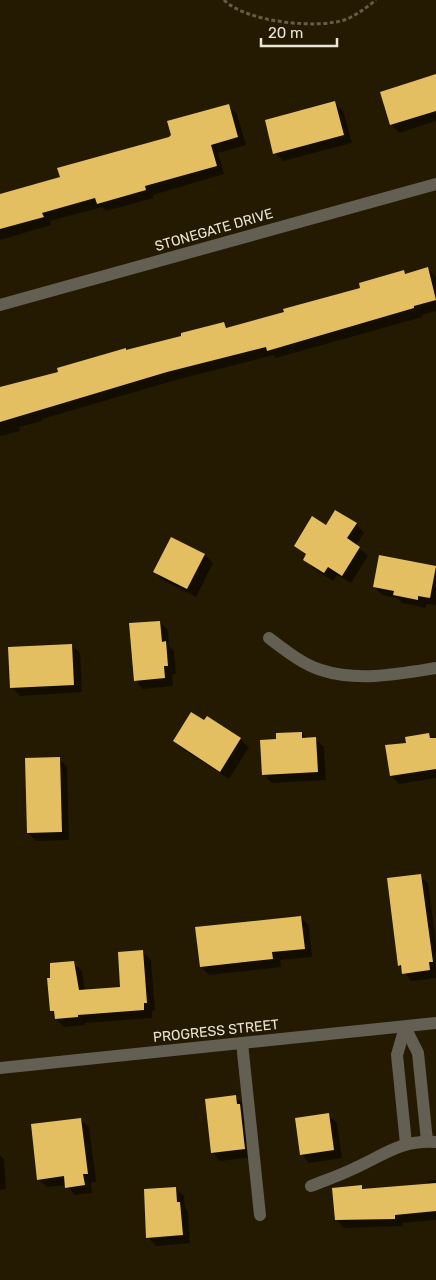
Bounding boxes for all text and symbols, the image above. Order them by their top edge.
scale bar [261,15,337,47]
text: 20 m [268,24,303,42]
street label: STONEGATE DRIVE [153,205,275,255]
street label: PROGRESS STREET [152,1016,280,1046]

